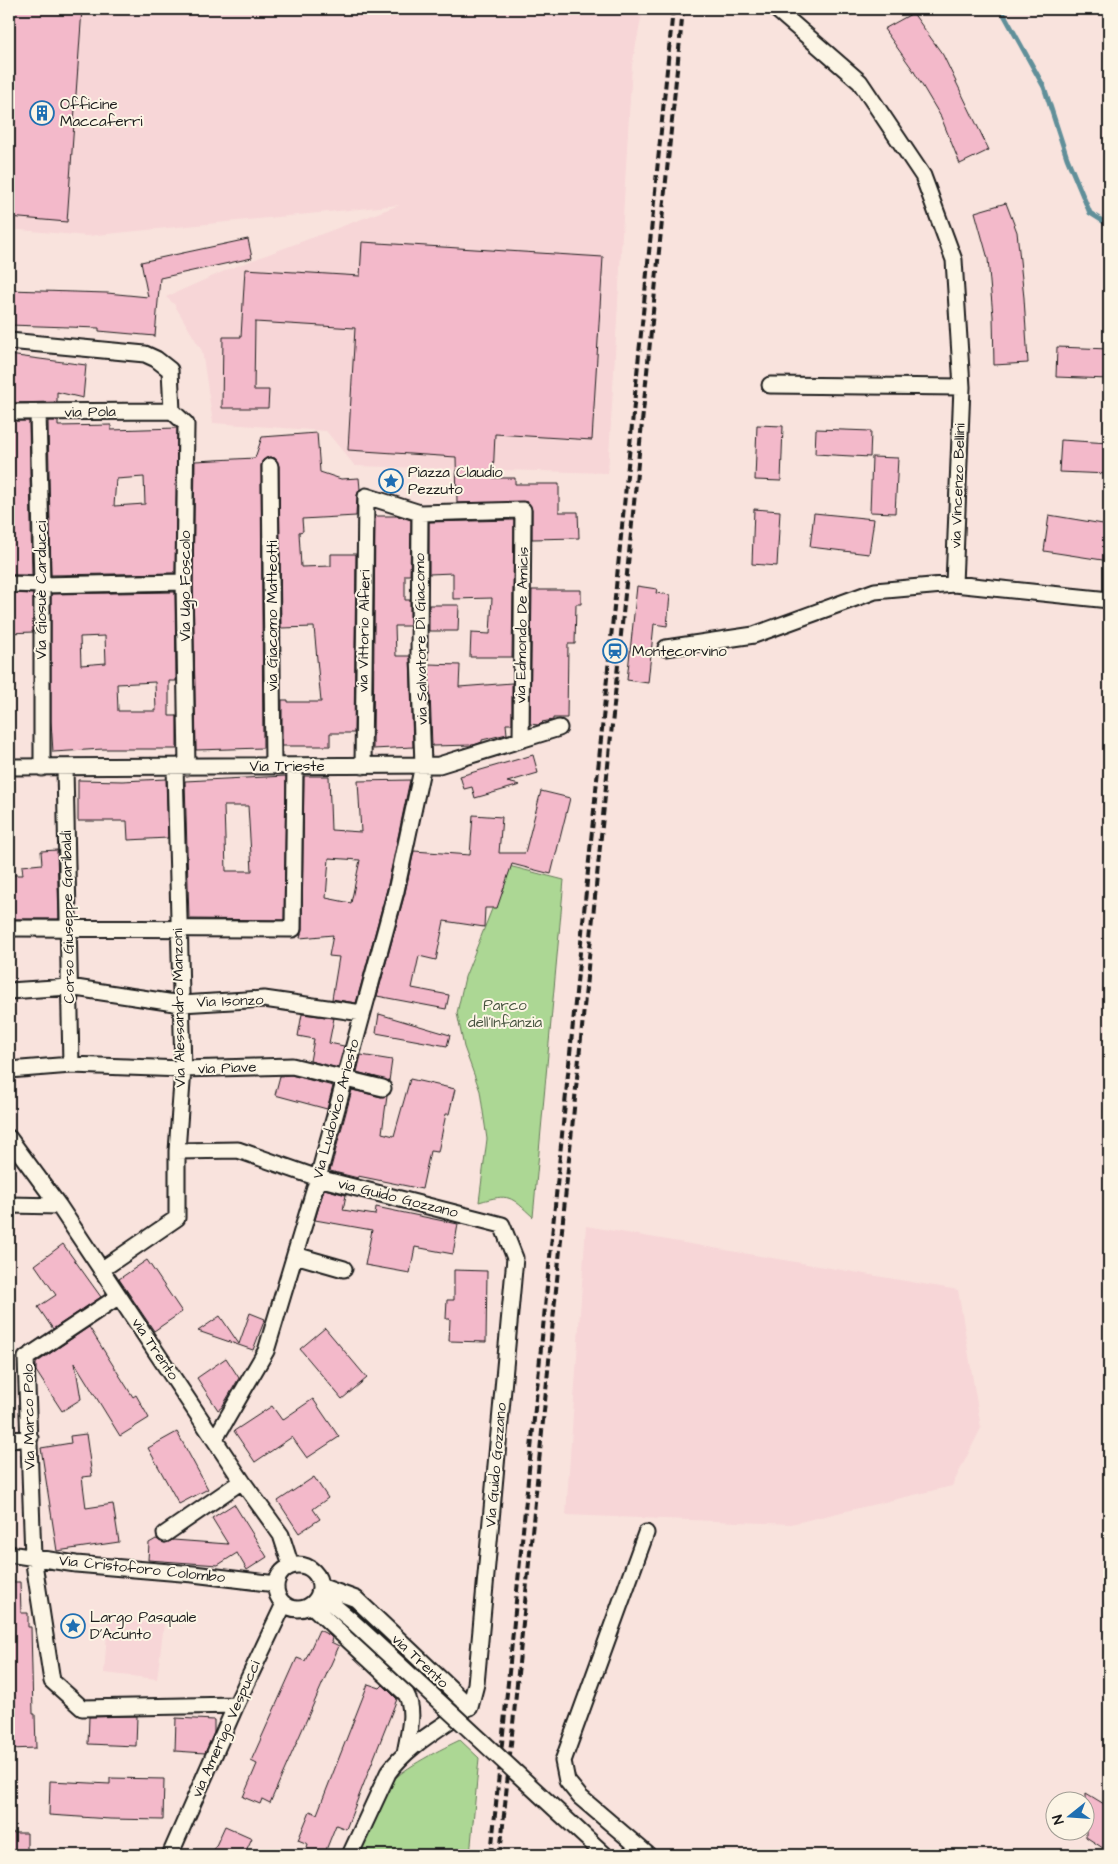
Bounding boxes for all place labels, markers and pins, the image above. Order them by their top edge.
place label: Officine Maccaferri [60,94,143,132]
building icon: Officine Maccaferri [29,100,55,126]
place label: Piazza Claudio Pezzuto [408,462,503,500]
place icon: Piazza Claudio Pezzuto [378,468,404,494]
station icon: Montecorvino [602,638,628,664]
place label: Montecorvino [632,641,727,662]
place label: Largo Pasquale D'Acunto [90,1607,197,1645]
place icon: Largo Pasquale D'Acunto [60,1613,86,1639]

